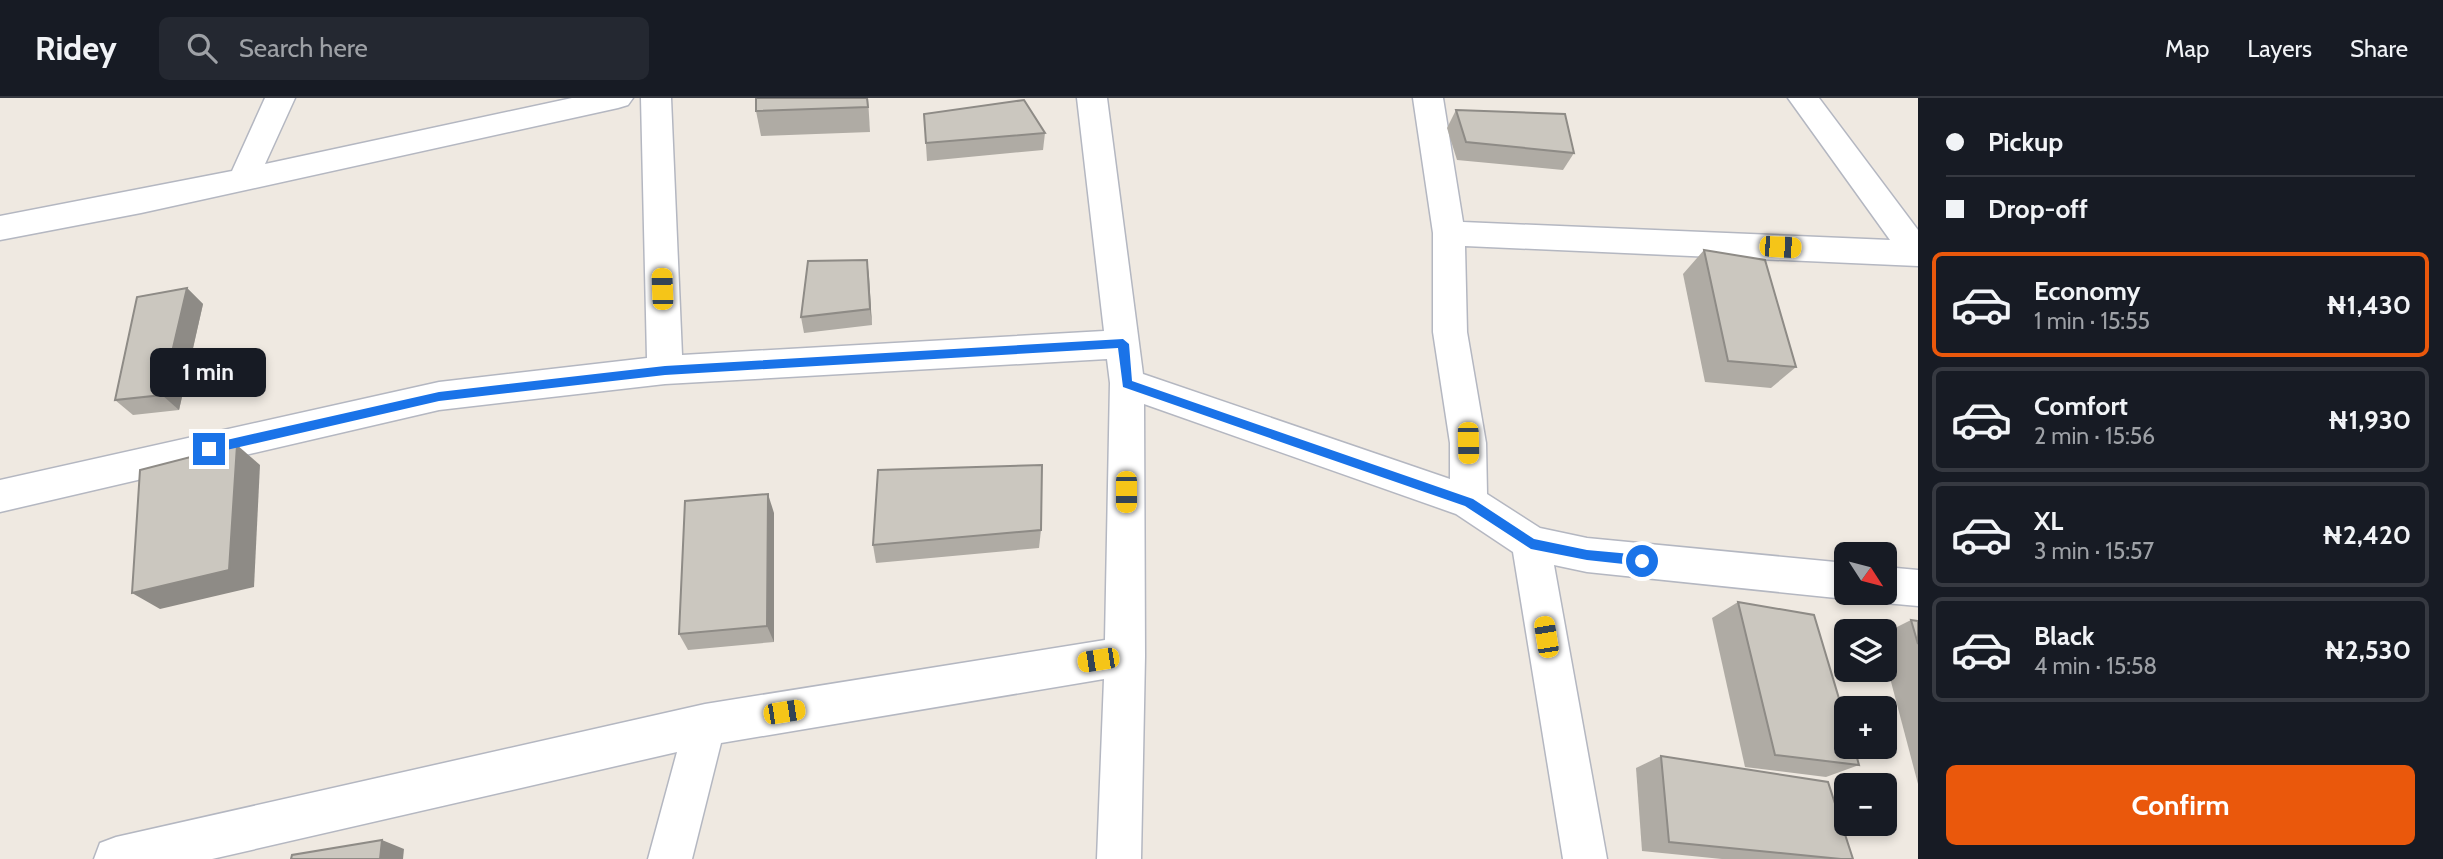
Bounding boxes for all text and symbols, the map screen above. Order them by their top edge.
search box [159,17,649,80]
text: Ridey [35,28,117,68]
icon: search [183,29,221,67]
text: Search here [239,32,368,64]
text: Map [2165,34,2209,63]
text: Layers [2247,34,2312,63]
text: Share [2350,34,2408,63]
text: Pickup [1988,126,2063,158]
text: Drop-off [1988,193,2088,225]
car [1759,235,1802,259]
car [651,268,674,310]
icon: car [1950,273,2013,336]
text: Economy [2034,275,2140,307]
text: ₦1,430 [2326,289,2411,321]
text: 1 min · 15:55 [2034,307,2150,335]
callout: 1 min [151,348,267,396]
text: 1 min [182,358,234,386]
icon: car [1950,388,2013,451]
text: Comfort [2034,390,2128,422]
text: ₦1,930 [2328,404,2411,436]
car [1458,422,1479,464]
text: 2 min · 15:56 [2034,422,2155,450]
route end [193,433,225,465]
car [1116,471,1137,513]
icon: car [1950,503,2013,566]
text: XL [2034,505,2063,537]
text: ₦2,420 [2322,519,2411,551]
text: 3 min · 15:57 [2034,537,2154,565]
north arrow [1834,542,1897,606]
map controls [1834,542,1897,836]
route start [1626,545,1658,577]
car [1533,615,1560,659]
icon: car [1950,618,2013,681]
button: layers [1834,619,1897,682]
text: Black [2034,620,2094,652]
text: ₦2,530 [2324,634,2411,666]
car [1076,646,1121,674]
text: 4 min · 15:58 [2034,652,2157,680]
button: + [1834,696,1897,759]
car [762,698,807,726]
button: Confirm [1946,765,2415,845]
button: − [1834,773,1897,836]

